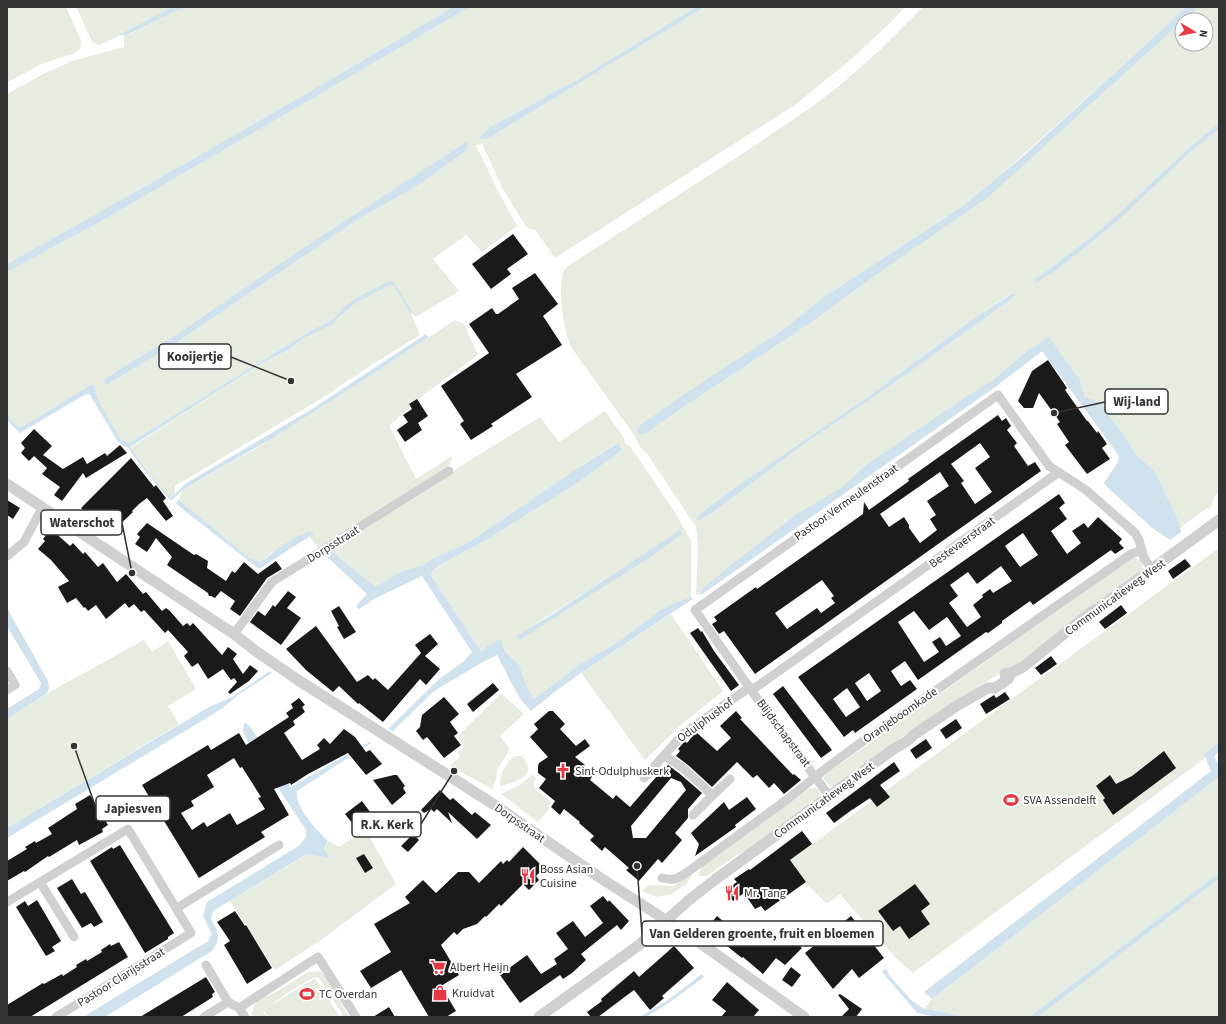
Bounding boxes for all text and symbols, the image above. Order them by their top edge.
north arrow [1174,12,1214,52]
text: N [1195,29,1211,39]
callout: Kooijertje [159,344,231,369]
text: Kooijertje [167,348,224,366]
callout: Wij-land [1105,389,1168,414]
text: Wij-land [1113,393,1161,411]
street label: Pastoor Vermeulenstraat [791,460,902,545]
callout: Waterschot [41,510,122,535]
street label: Bestevaerstraat [926,513,999,572]
text: Waterschot [50,514,114,532]
street label: Dorpsstraat [304,522,363,567]
street label: Communicatieweg West [1061,555,1169,640]
street label: Oranjeboomkade [860,683,941,747]
street label: Odulphushof [674,694,737,747]
street label: Blijdschapstraat [752,696,815,771]
street label: Communicatieweg West [770,758,878,843]
church icon: Sint-Odulphuskerk [554,762,572,780]
place label: Sint-Odulphuskerk [575,763,669,780]
sports icon: SVA Assendelft [1002,791,1020,809]
place label: SVA Assendelft [1023,792,1097,809]
callout: Japiesven [96,796,170,821]
text: Japiesven [104,800,162,818]
street label: Dorpsstraat [491,800,549,847]
callout: R.K. Kerk [352,812,421,837]
text: R.K. Kerk [360,816,414,834]
place label: Boss Asian Cuisine [540,861,593,892]
restaurant icon: Boss Asian Cuisine [519,867,537,885]
restaurant icon: Mr. Tang [723,884,741,902]
place label: Mr. Tang [744,885,786,902]
callout: Van Gelderen groente, fruit en bloemen [642,921,883,946]
text: Van Gelderen groente, fruit en bloemen [648,925,875,943]
street label: Pastoor Clarijsstraat [74,944,168,1011]
supermarket icon: Albert Heijn [429,958,447,976]
place label: Albert Heijn [450,959,509,976]
shop icon: Kruidvat [431,984,449,1002]
sports icon: TC Overdan [298,985,316,1003]
place label: Kruidvat [452,985,495,1002]
place label: TC Overdan [319,986,377,1003]

